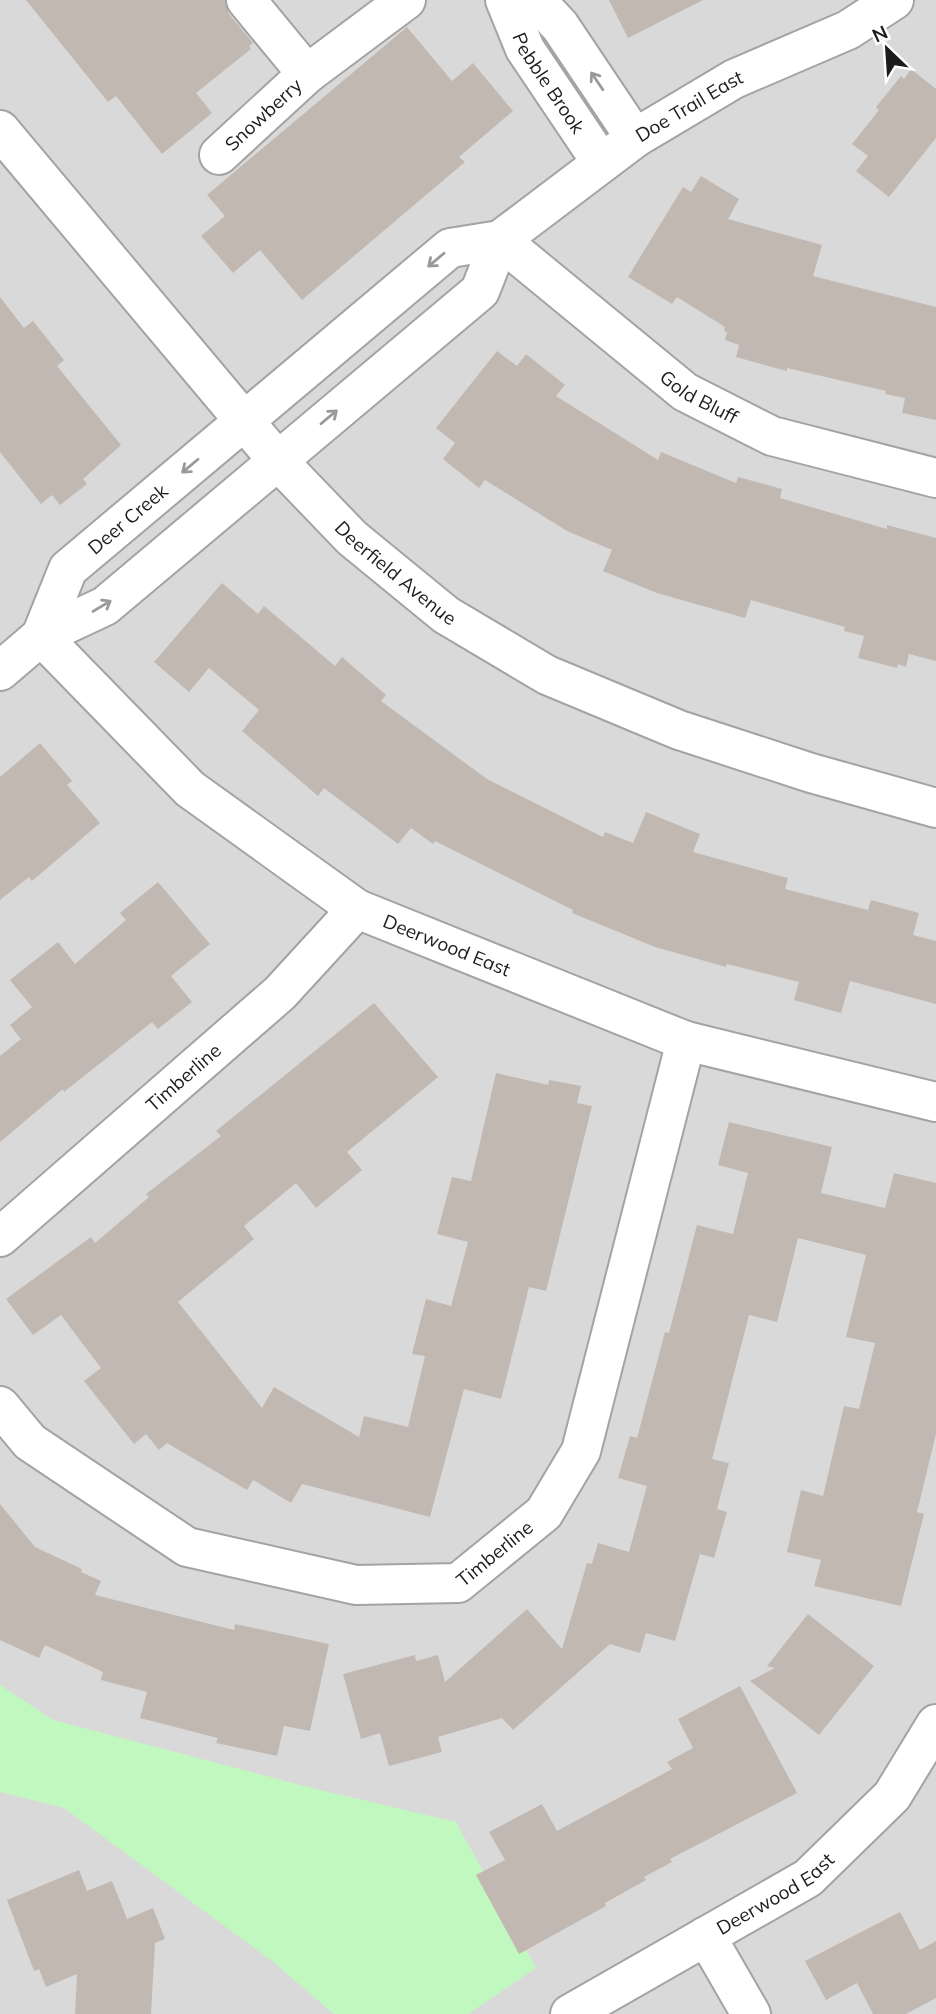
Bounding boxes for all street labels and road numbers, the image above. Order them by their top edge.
street label: Pebble Brook [507,29,590,138]
street label: Doe Trail East [631,65,747,147]
street label: Snowberry [220,73,307,156]
street label: Gold Bluff [655,364,743,429]
street label: Deer Creek [83,478,173,559]
street label: Deerfield Avenue [330,516,461,630]
street label: Deerwood East [380,909,514,981]
street label: Timberline [141,1038,226,1117]
street label: Timberline [451,1515,538,1592]
street label: Deerwood East [712,1847,839,1940]

